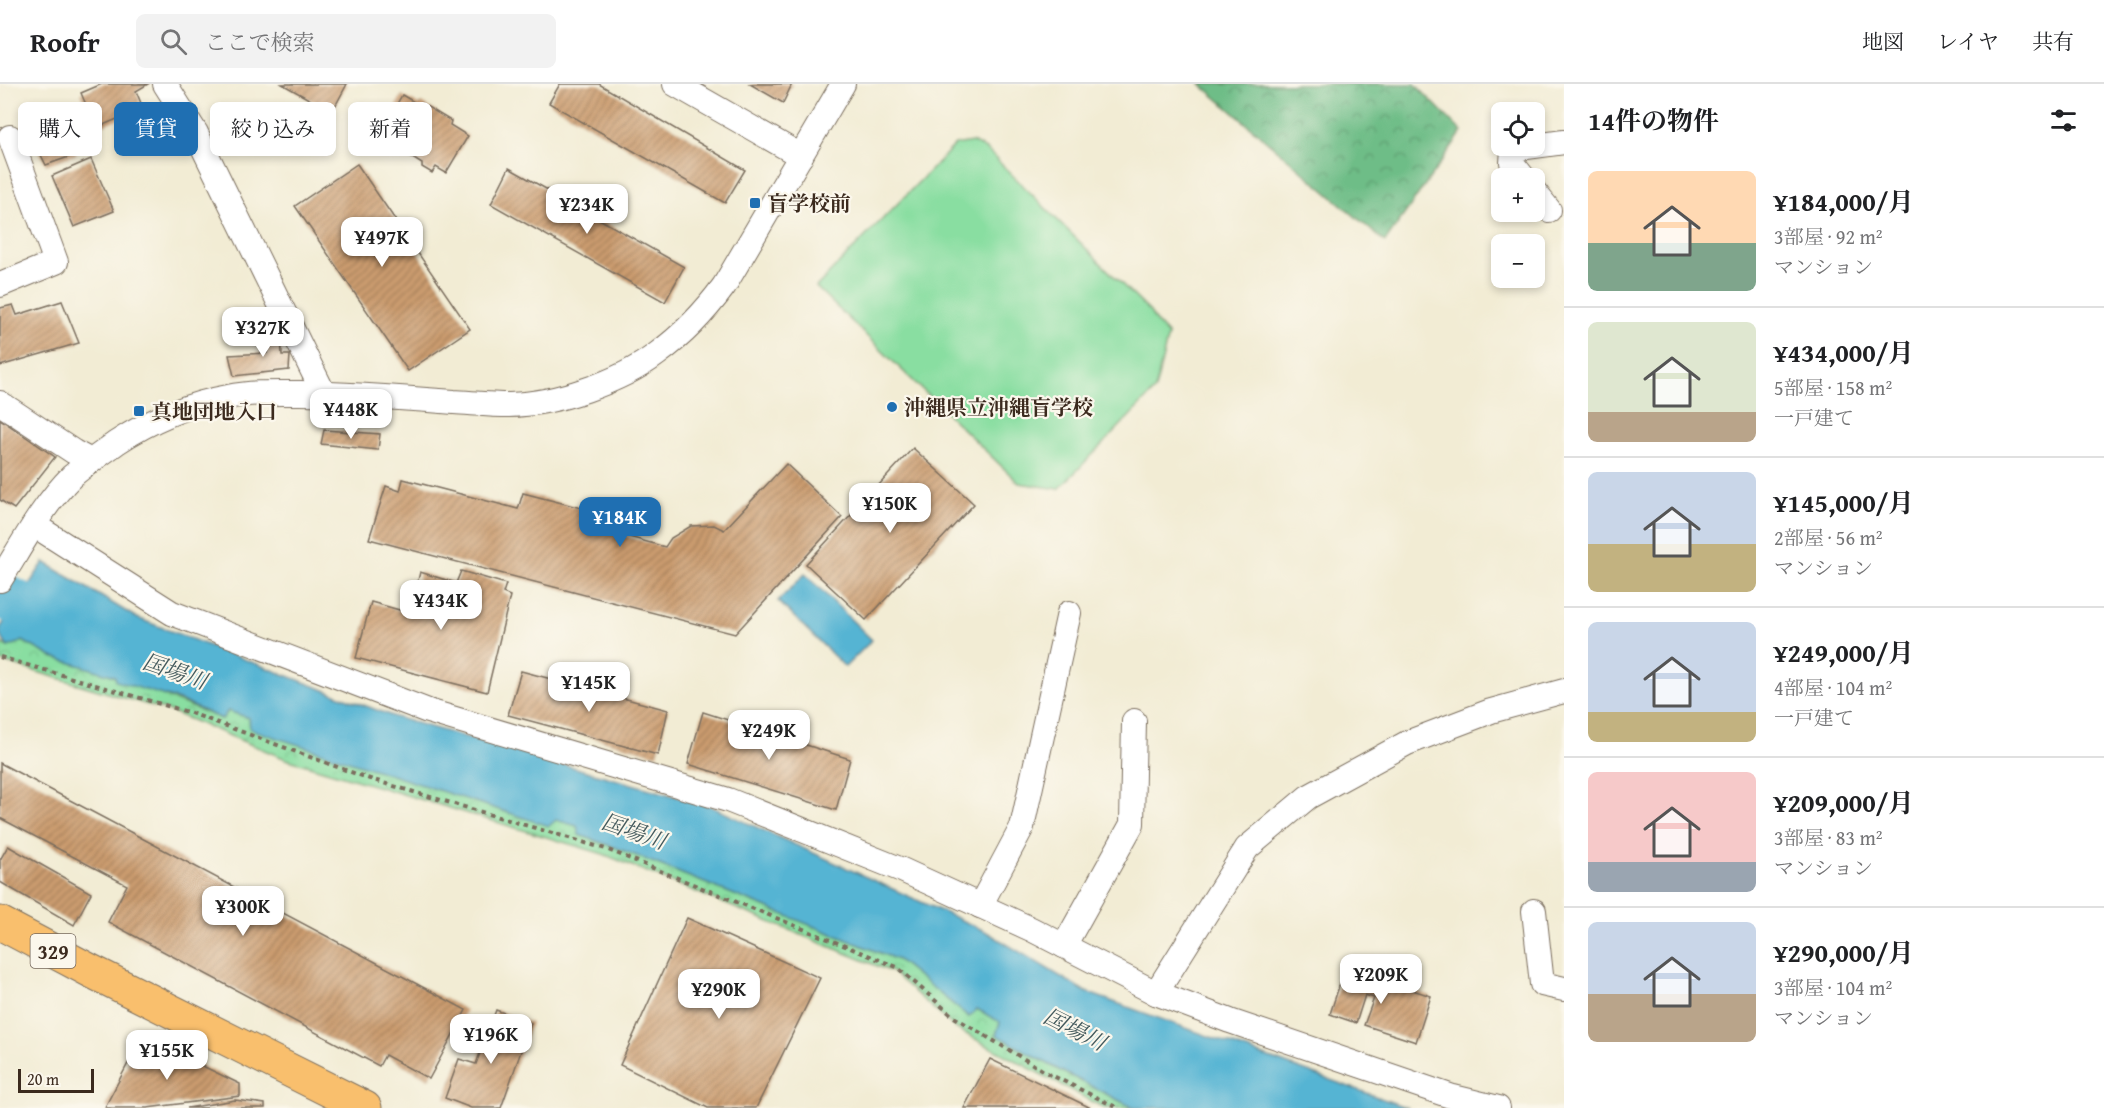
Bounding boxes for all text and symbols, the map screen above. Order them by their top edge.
search box [136,14,556,68]
text: Roofr [30,21,100,62]
icon: search [157,25,190,58]
text: ここで検索 [205,26,315,58]
text: 地図 [1862,26,1904,57]
text: レイヤ [1937,26,1999,57]
text: 共有 [2032,26,2074,57]
text: 14件の物件 [1588,101,1719,140]
chip: 購入 [18,102,102,156]
chip: 賃貸 [114,102,198,156]
chip: 絞り込み [210,102,336,156]
chip: 新着 [348,102,432,156]
map controls [1491,102,1545,288]
button: locate [1491,102,1545,156]
icon: filters [2047,104,2080,137]
button: + [1491,168,1545,222]
text: ¥184,000/月 [1774,182,1914,221]
pin: ¥234K [545,184,629,235]
place label: 盲学校前 [767,188,851,219]
text: ¥234K [560,189,614,218]
icon: home [1636,195,1708,267]
marker: 盲学校前 [748,196,762,210]
pin: ¥497K [340,217,424,268]
text: ¥497K [355,222,409,251]
text: 3部屋 · 92 m² [1774,222,1883,251]
button: − [1491,234,1545,288]
text: マンション [1774,252,1873,281]
pin: ¥327K [221,307,305,358]
text: ¥327K [236,312,290,341]
text: ¥434,000/月 [1774,333,1914,372]
icon: home [1636,346,1708,418]
text: 5部屋 · 158 m² [1774,373,1892,402]
pin: ¥448K [309,389,393,440]
place label: 沖縄県立沖縄盲学校 [904,392,1093,423]
text: ¥448K [324,394,378,423]
place label: 真地団地入口 [151,396,277,427]
marker: 沖縄県立沖縄盲学校 [885,400,899,414]
text: 一戸建て [1774,403,1854,432]
marker: 真地団地入口 [132,404,146,418]
pin: ¥150K [848,483,932,534]
text: ¥145,000/月 [1774,483,1914,522]
text: ¥150K [863,488,917,517]
icon: home [1636,496,1708,568]
pin: ¥184K [578,497,662,548]
text: ¥184K [593,502,647,531]
text: 2部屋 · 56 m² [1774,523,1883,552]
text: マンション [1774,553,1873,582]
pin: ¥434K [399,580,483,631]
text: ¥434K [414,585,468,614]
text: ¥249,000/月 [1774,633,1914,672]
water label: 国場川 [139,645,213,698]
icon: home [1636,646,1708,718]
pin: ¥145K [547,662,631,713]
text: ¥145K [562,667,616,696]
text: 4部屋 · 104 m² [1774,673,1892,702]
text: 一戸建て [1774,703,1854,732]
pin: ¥249K [727,710,811,761]
text: ¥249K [742,715,796,744]
text: ¥209,000/月 [1774,783,1914,822]
icon: home [1636,796,1708,868]
water label: 国場川 [598,805,672,858]
text: 3部屋 · 83 m² [1774,823,1883,852]
text: マンション [1774,853,1873,882]
pin: ¥300K [201,886,285,937]
text: ¥300K [216,891,270,920]
text: ¥290,000/月 [1774,933,1914,972]
road number: 329 [31,934,76,968]
icon: home [1636,946,1708,1018]
pin: ¥209K [1339,954,1423,1005]
text: ¥209K [1354,959,1408,988]
pin: ¥290K [677,969,761,1020]
text: 3部屋 · 104 m² [1774,973,1892,1002]
text: ¥290K [692,974,746,1003]
water label: 国場川 [1038,1000,1113,1059]
text: マンション [1774,1003,1873,1032]
pin: ¥196K [449,1014,533,1065]
text: ¥196K [464,1019,518,1048]
pin: ¥155K [125,1030,209,1081]
text: ¥155K [140,1035,194,1064]
scale bar [18,1066,94,1094]
text: 20 m [27,1067,59,1091]

